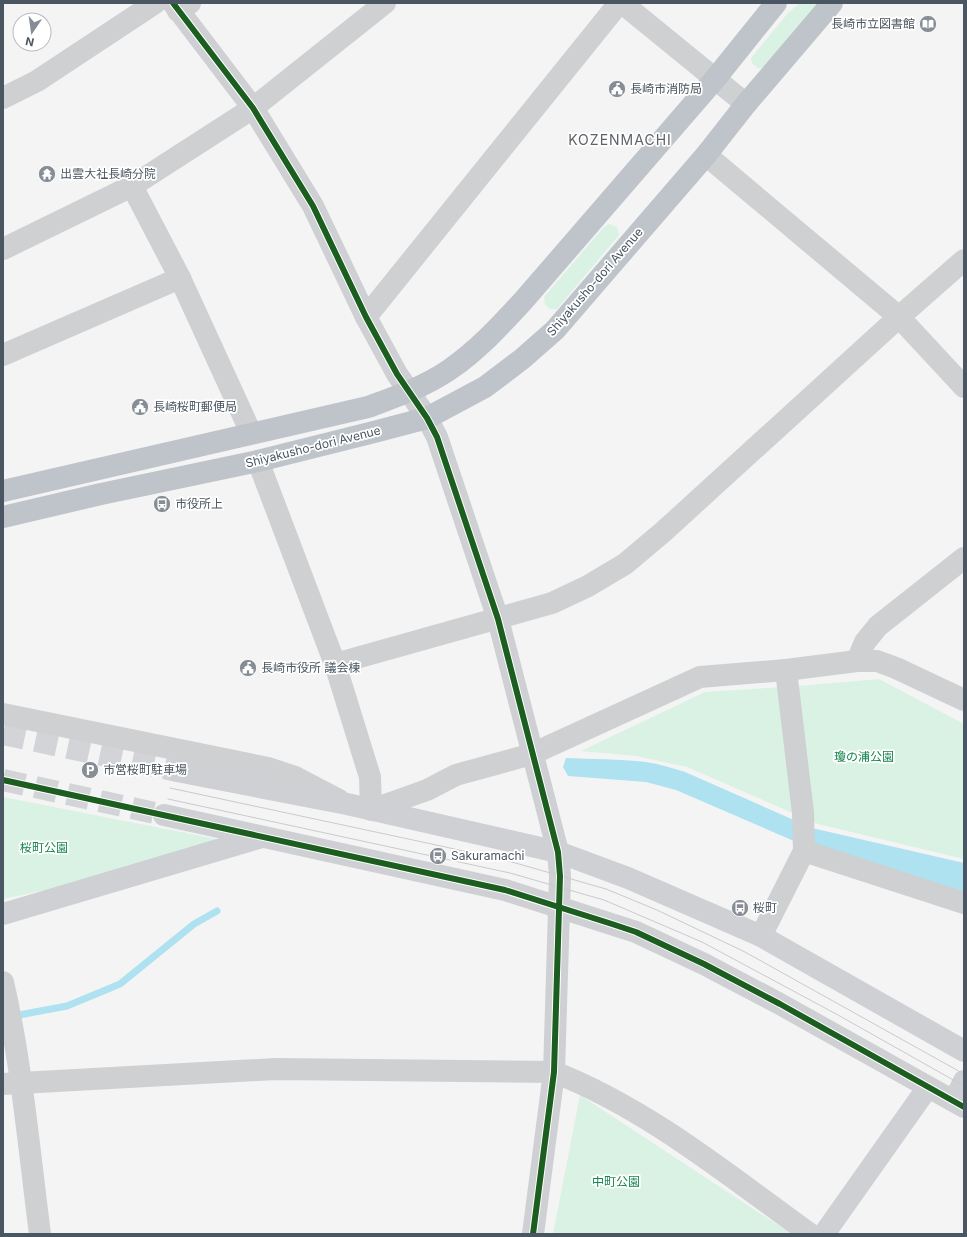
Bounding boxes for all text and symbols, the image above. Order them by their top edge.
north arrow [12,12,52,52]
library icon: 長崎市立図書館 [918,14,938,34]
place label: 長崎市立図書館 [831,16,915,31]
text: N [24,34,35,50]
public building icon: 長崎市消防局 [607,79,627,99]
place label: 長崎市消防局 [630,81,702,96]
district label: KOZENMACHI [568,131,672,148]
temple icon: 出雲大社長崎分院 [37,164,57,184]
place label: 出雲大社長崎分院 [60,166,156,181]
street label: Shiyakusho-dori Avenue [543,224,646,339]
public building icon: 長崎桜町郵便局 [130,397,150,417]
place label: 長崎桜町郵便局 [153,399,237,414]
street label: Shiyakusho-dori Avenue [244,422,382,471]
bus stop icon: 市役所上 [152,494,172,514]
place label: 市役所上 [175,496,223,511]
public building icon: 長崎市役所 議会棟 [238,658,258,678]
place label: 長崎市役所 議会棟 [261,660,360,675]
park label: 瓊の浦公園 [834,749,894,764]
parking icon: 市営桜町駐車場 [80,760,100,780]
place label: 市営桜町駐車場 [103,762,187,777]
park label: 桜町公園 [20,840,68,855]
bus stop icon: Sakuramachi [428,846,448,866]
place label: Sakuramachi [451,848,525,863]
bus stop icon: 桜町 [730,898,750,918]
place label: 桜町 [753,900,777,915]
park label: 中町公園 [592,1174,640,1189]

